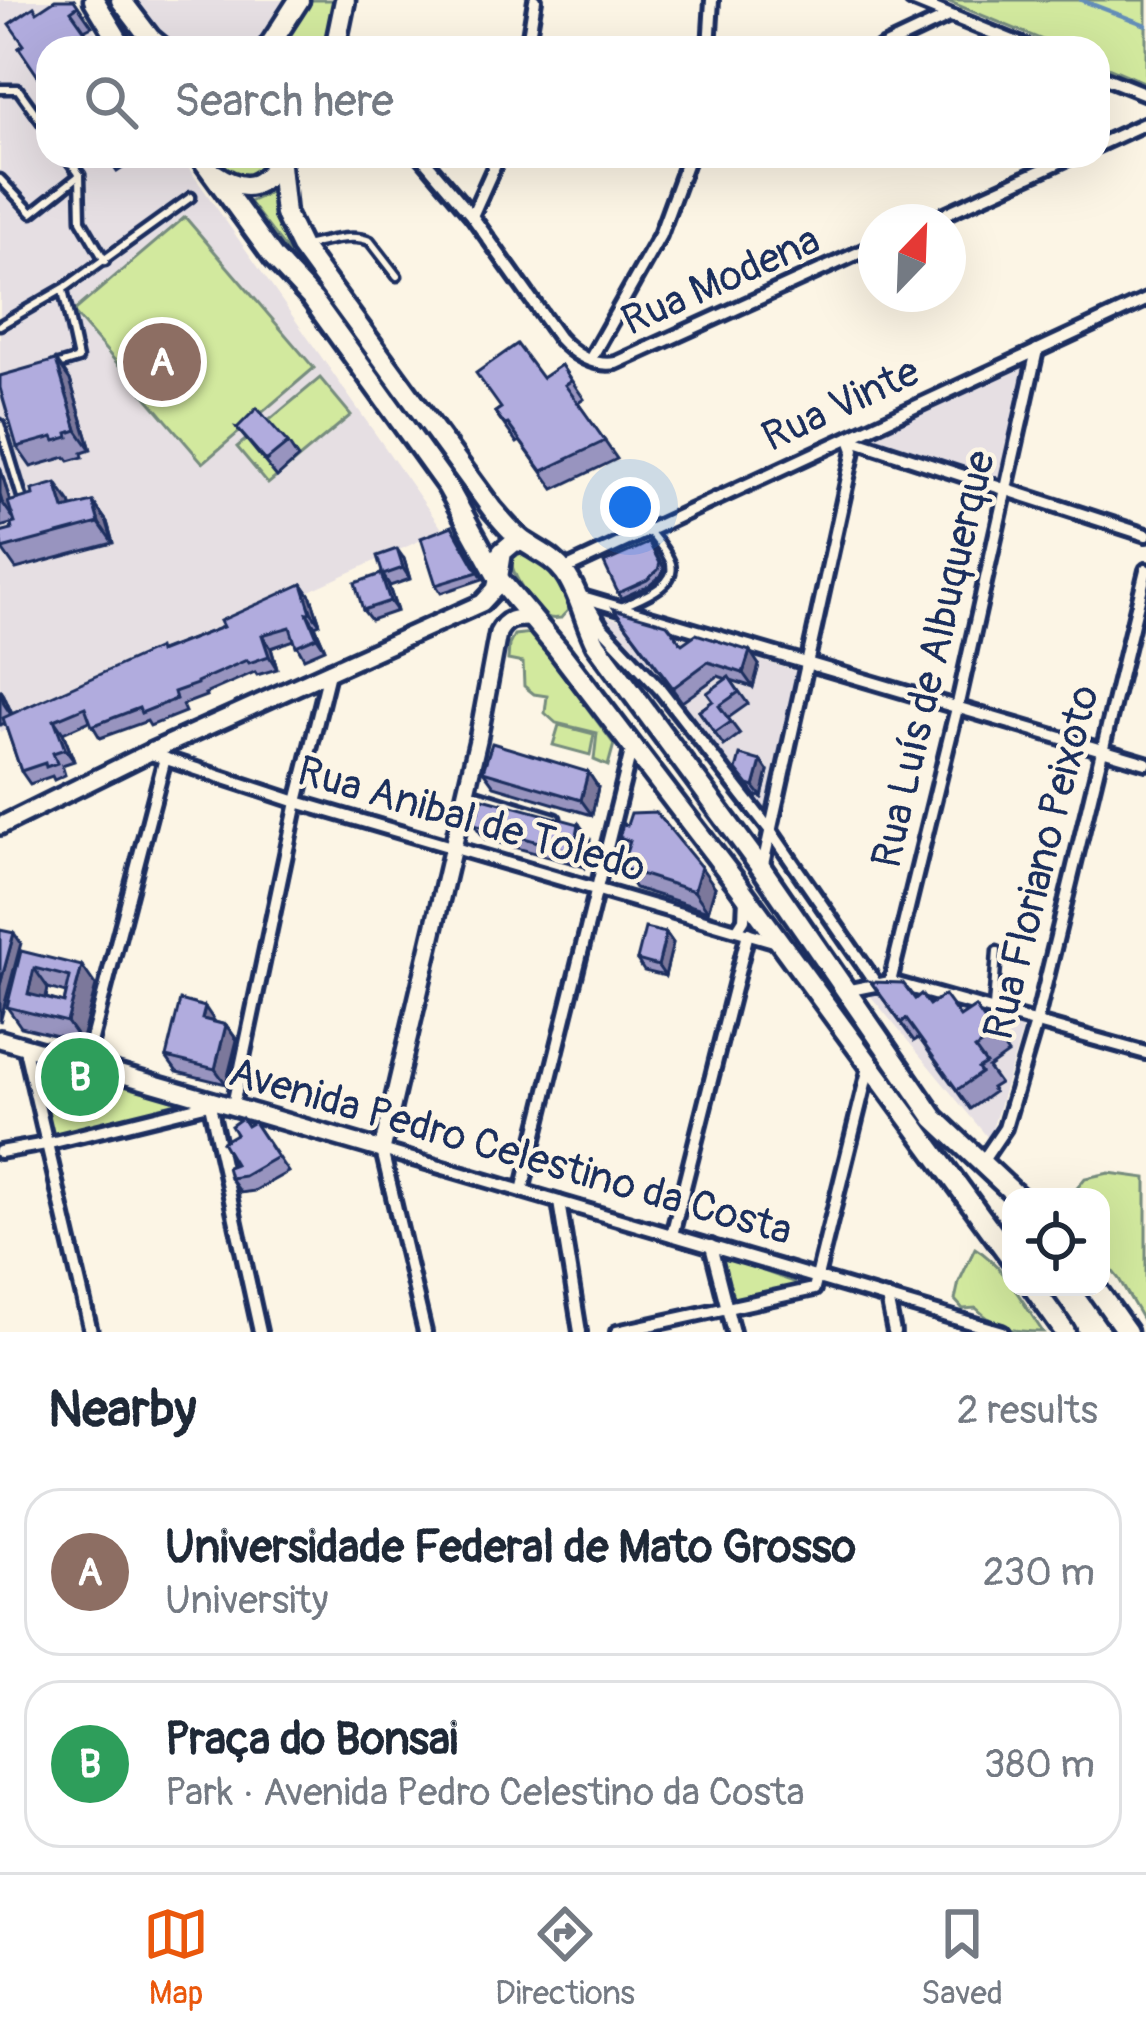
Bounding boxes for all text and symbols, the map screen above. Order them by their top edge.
search box [36,36,1110,168]
icon: search [78,69,144,135]
text: Search here [174,74,394,130]
north arrow [858,204,966,312]
street label: Rua Modena [614,214,828,348]
pin: A [123,317,201,407]
street label: Rua Vinte [754,346,928,464]
street label: Rua Luís de Albuquerque [861,446,1007,873]
your location [600,477,660,537]
street label: Rua Floriano Peixoto [973,680,1111,1045]
street label: Rua Anibal de Toledo [291,745,651,894]
pin: B [41,1032,119,1122]
street label: Avenida Pedro Celestino da Costa [223,1047,798,1257]
map controls [1002,1188,1110,1296]
button: locate [1002,1188,1110,1296]
text: Nearby [48,1378,196,1442]
text: 2 results [957,1386,1098,1435]
text: Universidade Federal de Mato Grosso [165,1520,856,1576]
text: A [77,1548,103,1597]
text: 230 m [983,1548,1095,1597]
text: University [165,1576,328,1625]
text: Praça do Bonsai [165,1712,458,1768]
text: B [79,1740,101,1789]
text: 380 m [984,1740,1095,1789]
text: Park · Avenida Pedro Celestino da Costa [165,1768,805,1817]
tab: Map [143,1901,209,2014]
tab: Directions [495,1901,635,2014]
tab: Saved [921,1901,1003,2014]

